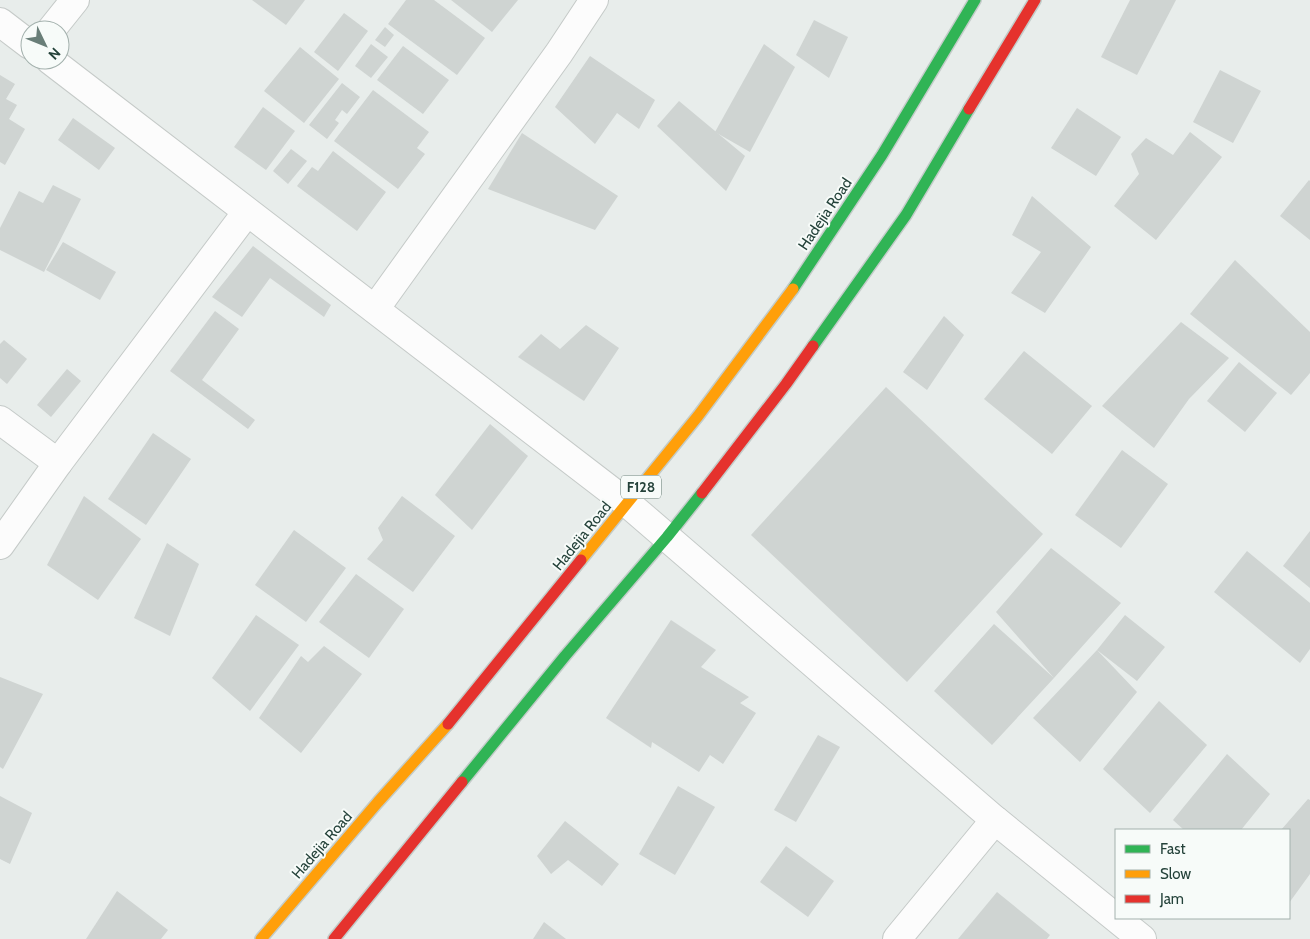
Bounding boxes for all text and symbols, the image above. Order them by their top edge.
north arrow [20,20,70,70]
text: N [45,44,64,64]
street label: Hadejia Road [794,175,856,253]
road number: F128 [621,476,661,498]
street label: Hadejia Road [549,498,615,574]
street label: Hadejia Road [288,808,356,882]
legend [1115,829,1290,919]
text: Fast [1160,840,1185,858]
text: Slow [1160,865,1191,883]
text: Jam [1159,890,1184,908]

